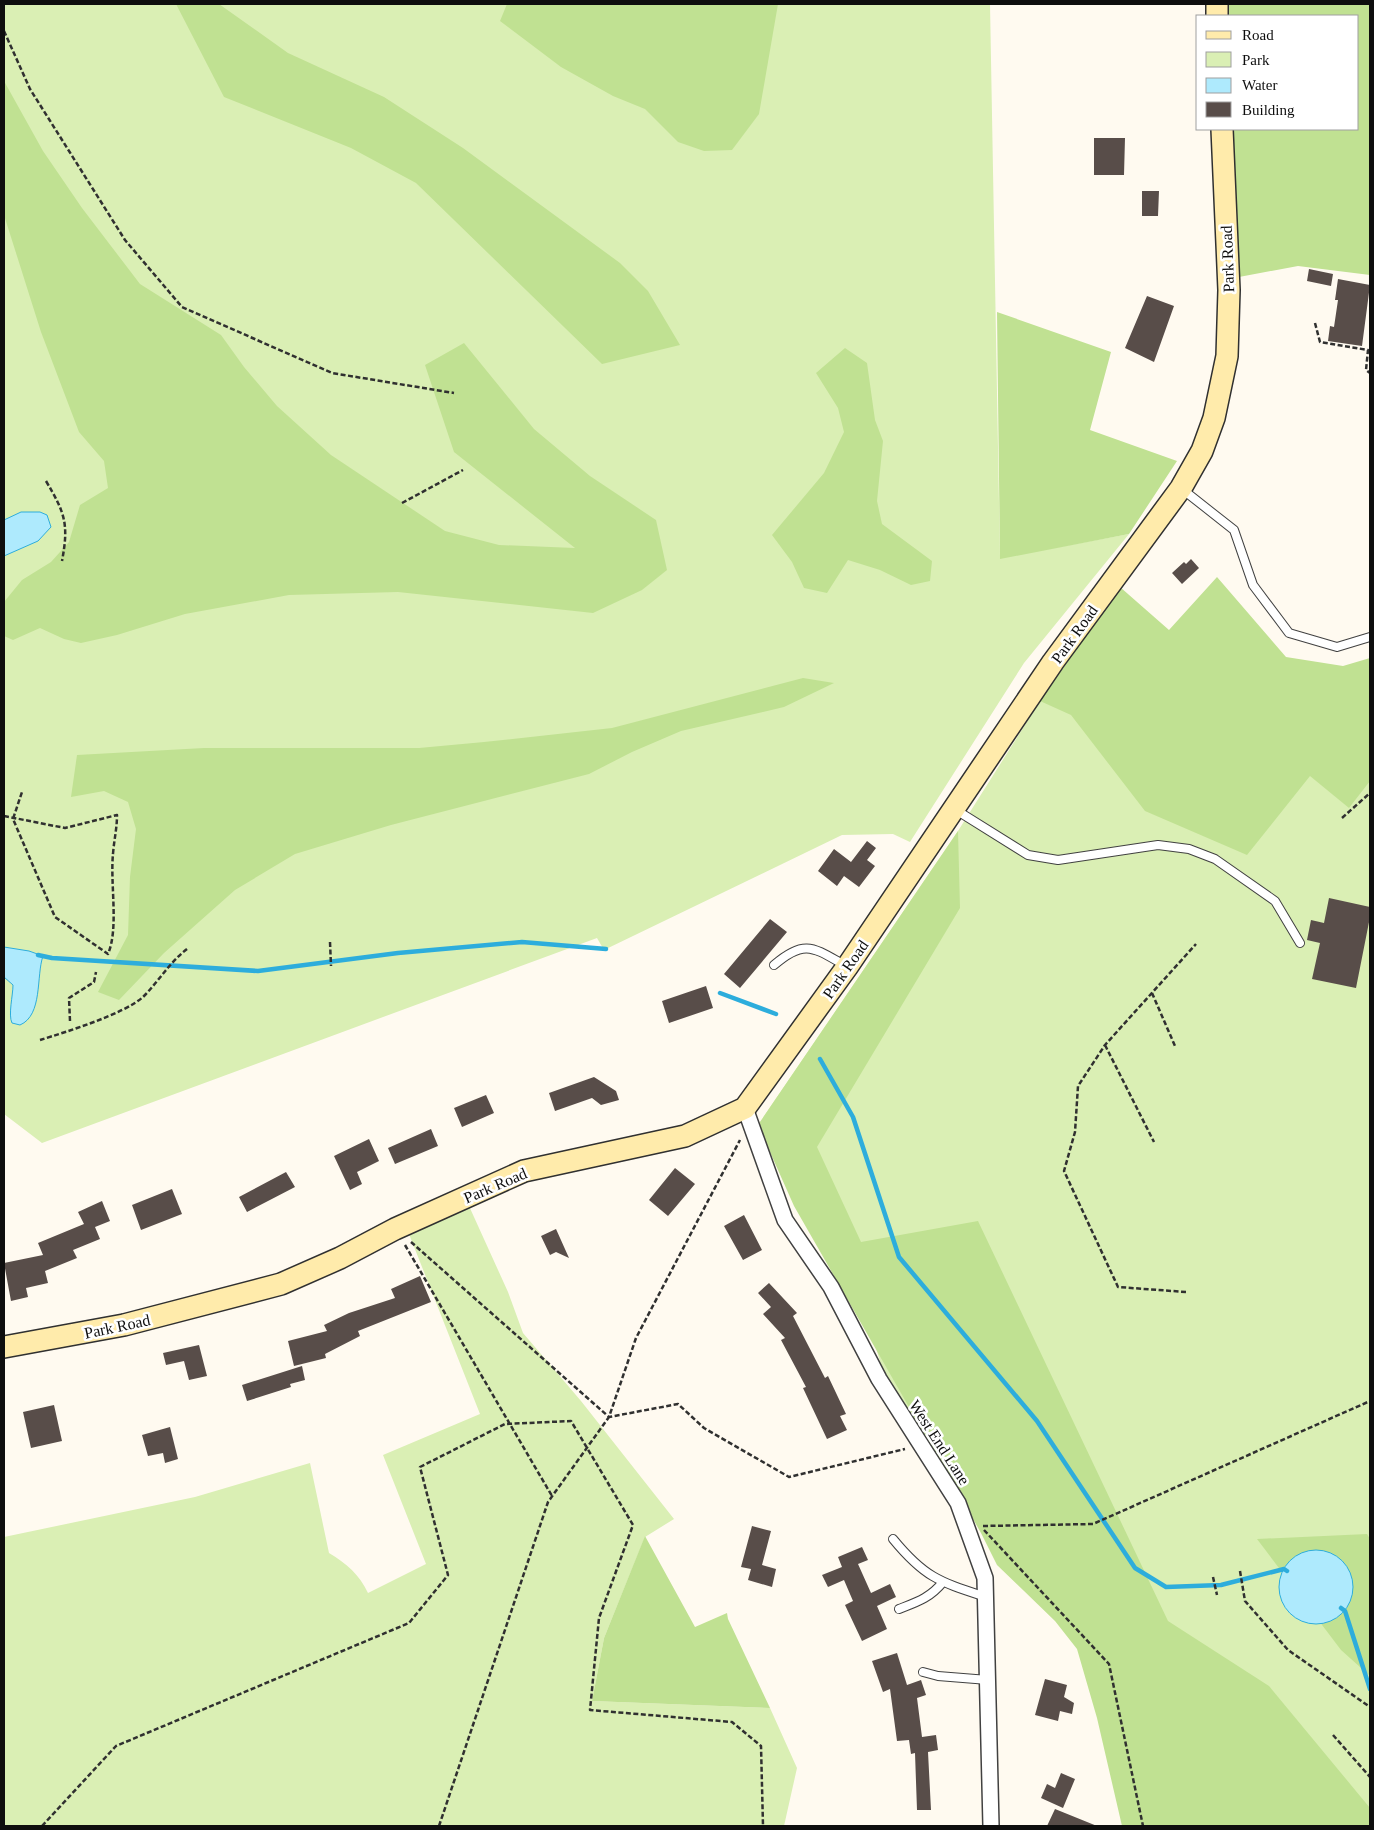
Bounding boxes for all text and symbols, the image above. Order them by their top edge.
legend [1196,15,1359,130]
text: Road [1242,27,1274,43]
text: Park [1242,52,1270,68]
text: Water [1242,77,1277,93]
text: Building [1242,102,1295,118]
street label: Park Road [1218,225,1237,293]
street label: Park Road [1048,602,1101,666]
street label: Park Road [819,937,872,1002]
street label: Park Road [461,1165,529,1206]
street label: Park Road [83,1311,152,1342]
street label: West End Lane [906,1397,973,1488]

